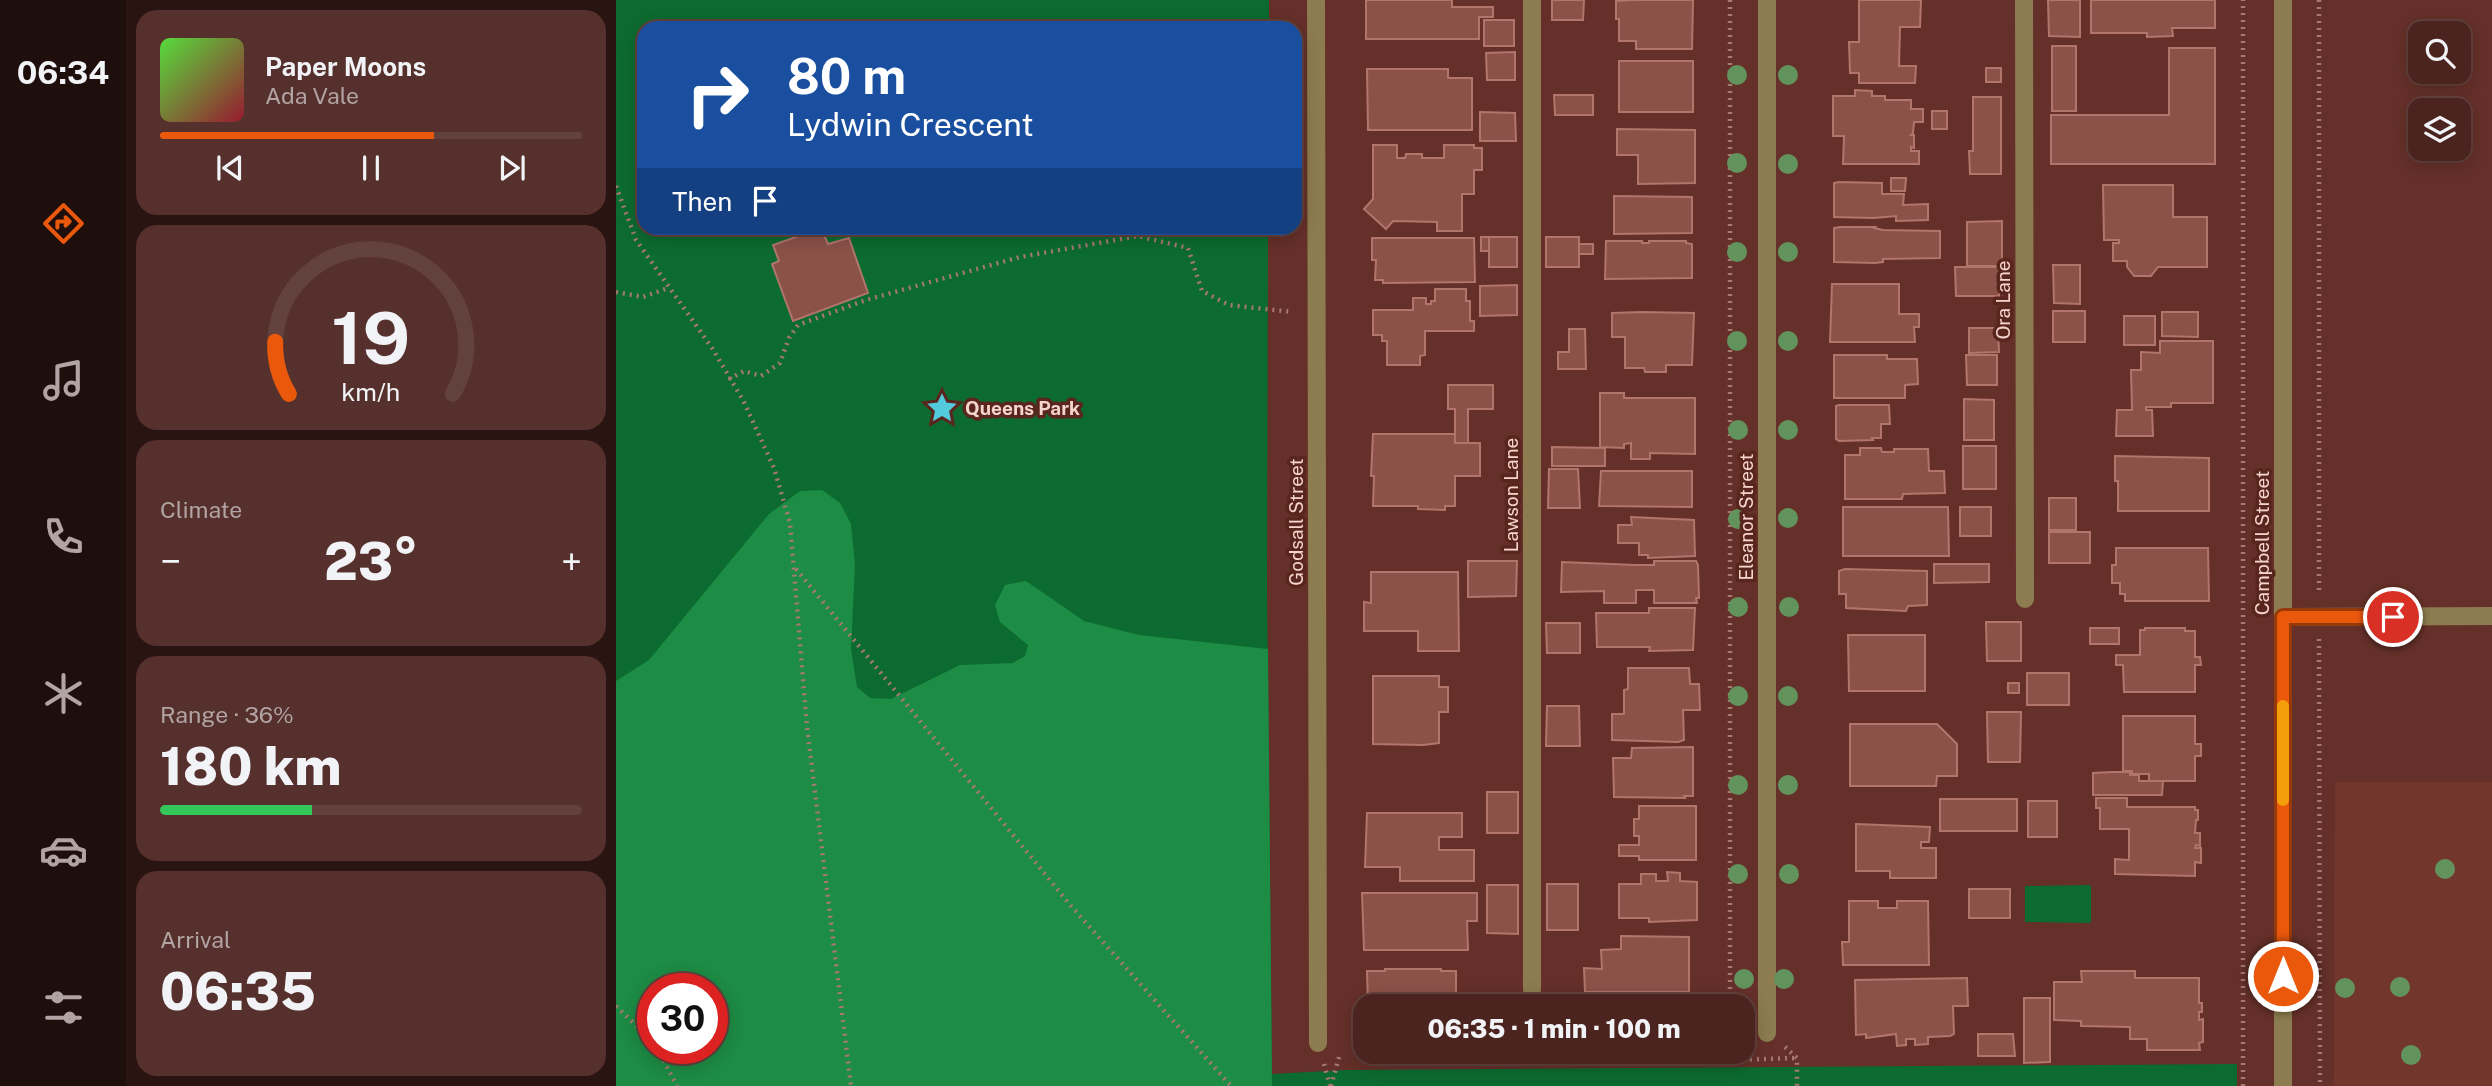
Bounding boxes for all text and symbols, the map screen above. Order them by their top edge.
map controls [2408,21,2471,161]
button: search [2408,21,2471,84]
text: 80 m [787,47,906,105]
icon: right [672,49,763,140]
text: Paper Moons [265,51,426,82]
text: 06:34 [17,54,109,91]
text: Ada Vale [265,82,359,109]
button: layers [2408,98,2471,161]
text: Lydwin Crescent [787,106,1034,143]
icon: previous [211,149,249,187]
icon: pause [352,149,390,187]
icon: next [493,149,531,187]
icon: arrive [746,182,784,220]
text: Then [672,186,732,217]
icon: directions [39,199,88,248]
street label: Ora Lane [1992,261,2014,339]
text: 19 [331,295,411,380]
icon: music [39,356,88,405]
text: km/h [342,377,400,407]
place icon: Queens Park [925,391,959,425]
place label: Queens Park [965,397,1080,419]
street label: Lawson Lane [1500,438,1522,552]
street label: Eleanor Street [1735,453,1757,581]
street label: Godsall Street [1285,458,1307,586]
street label: Campbell Street [2251,471,2273,615]
text: Climate [160,496,242,523]
icon: phone [39,512,88,561]
text: 23° [324,531,418,592]
text: − [160,539,181,584]
text: + [561,539,582,584]
pin [2363,587,2423,647]
icon: arrive [2374,598,2412,636]
icon: climate [39,669,88,718]
text: Range · 36% [160,701,294,728]
text: 180 km [160,736,342,797]
icon: car [39,826,88,875]
text: Arrival [160,926,231,953]
position arrow [2246,939,2320,1013]
text: 06:35 [160,961,316,1022]
speed limit sign: 30 [637,973,728,1064]
icon: filters [39,983,88,1032]
text: 06:35 · 1 min · 100 m [1427,1013,1681,1044]

